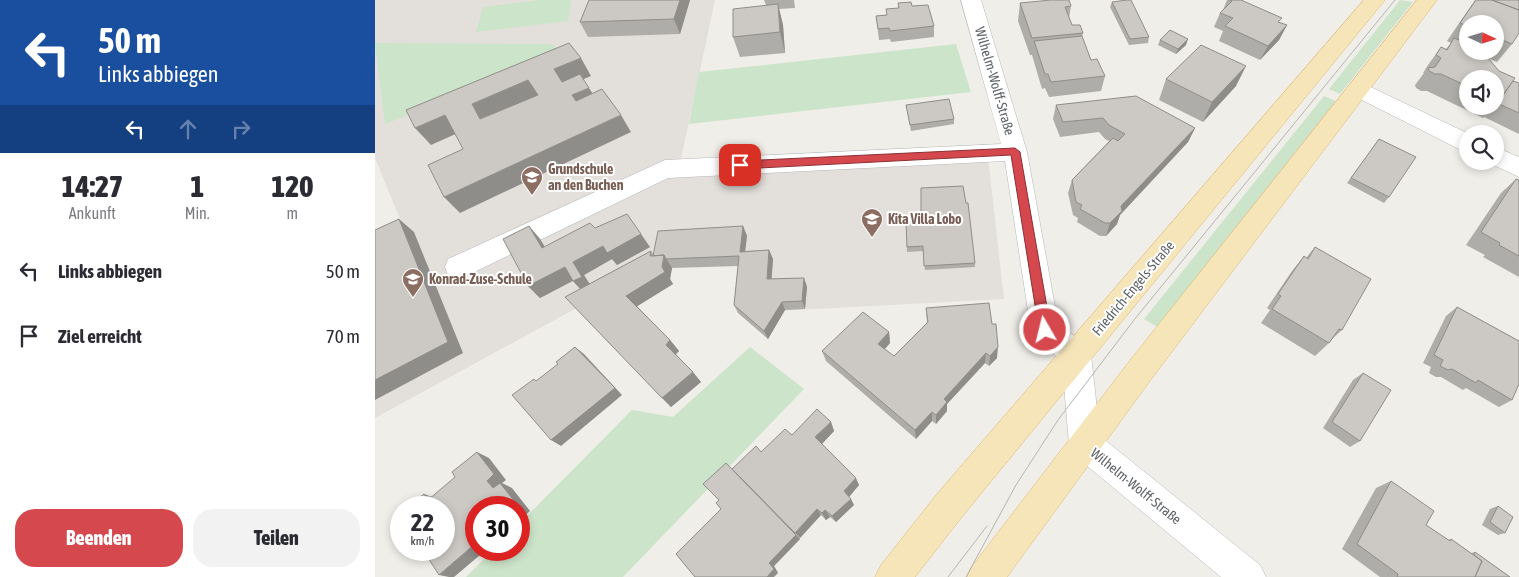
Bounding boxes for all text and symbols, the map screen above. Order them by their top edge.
north arrow [1459,15,1504,60]
map controls [1459,15,1504,170]
icon: left [15,20,80,85]
text: 50 m [98,20,161,60]
street label: Wilhelm-Wolff-Straße [972,25,1018,137]
text: Links abbiegen [98,61,219,87]
button: sound [1459,70,1504,115]
icon: left [121,115,149,143]
icon: ahead [174,115,202,143]
icon: right [227,115,255,143]
button: search [1459,125,1504,170]
pin [719,144,761,186]
icon: arrive [726,151,754,179]
place label: Grundschule an den Buchen [548,161,624,193]
school or university icon: Grundschule an den Buchen [520,165,544,196]
text: 14:27 [61,169,123,203]
text: 1 [190,169,204,203]
text: 120 [271,169,313,203]
text: Ankunft [69,204,116,222]
text: Min. [185,204,210,222]
text: m [287,204,298,222]
school or university icon: Kita Villa Lobo [860,207,884,238]
place label: Kita Villa Lobo [888,211,962,227]
street label: Friedrich-Engels-Straße [1089,237,1177,339]
icon: left [15,257,43,285]
text: Links abbiegen [58,260,162,282]
text: 50 m [326,260,360,282]
school or university icon: Konrad-Zuse-Schule [401,267,425,298]
place label: Konrad-Zuse-Schule [429,271,532,287]
position arrow [1018,303,1070,355]
icon: arrive [15,322,43,350]
text: Ziel erreicht [58,325,142,347]
text: 70 m [326,325,360,347]
street label: Wilhelm-Wolff-Straße [1088,445,1184,527]
speed limit sign: 30 [465,496,530,561]
text: 22 [411,508,434,536]
button: Beenden [15,509,183,567]
button: Teilen [193,509,360,567]
text: km/h [411,534,434,548]

